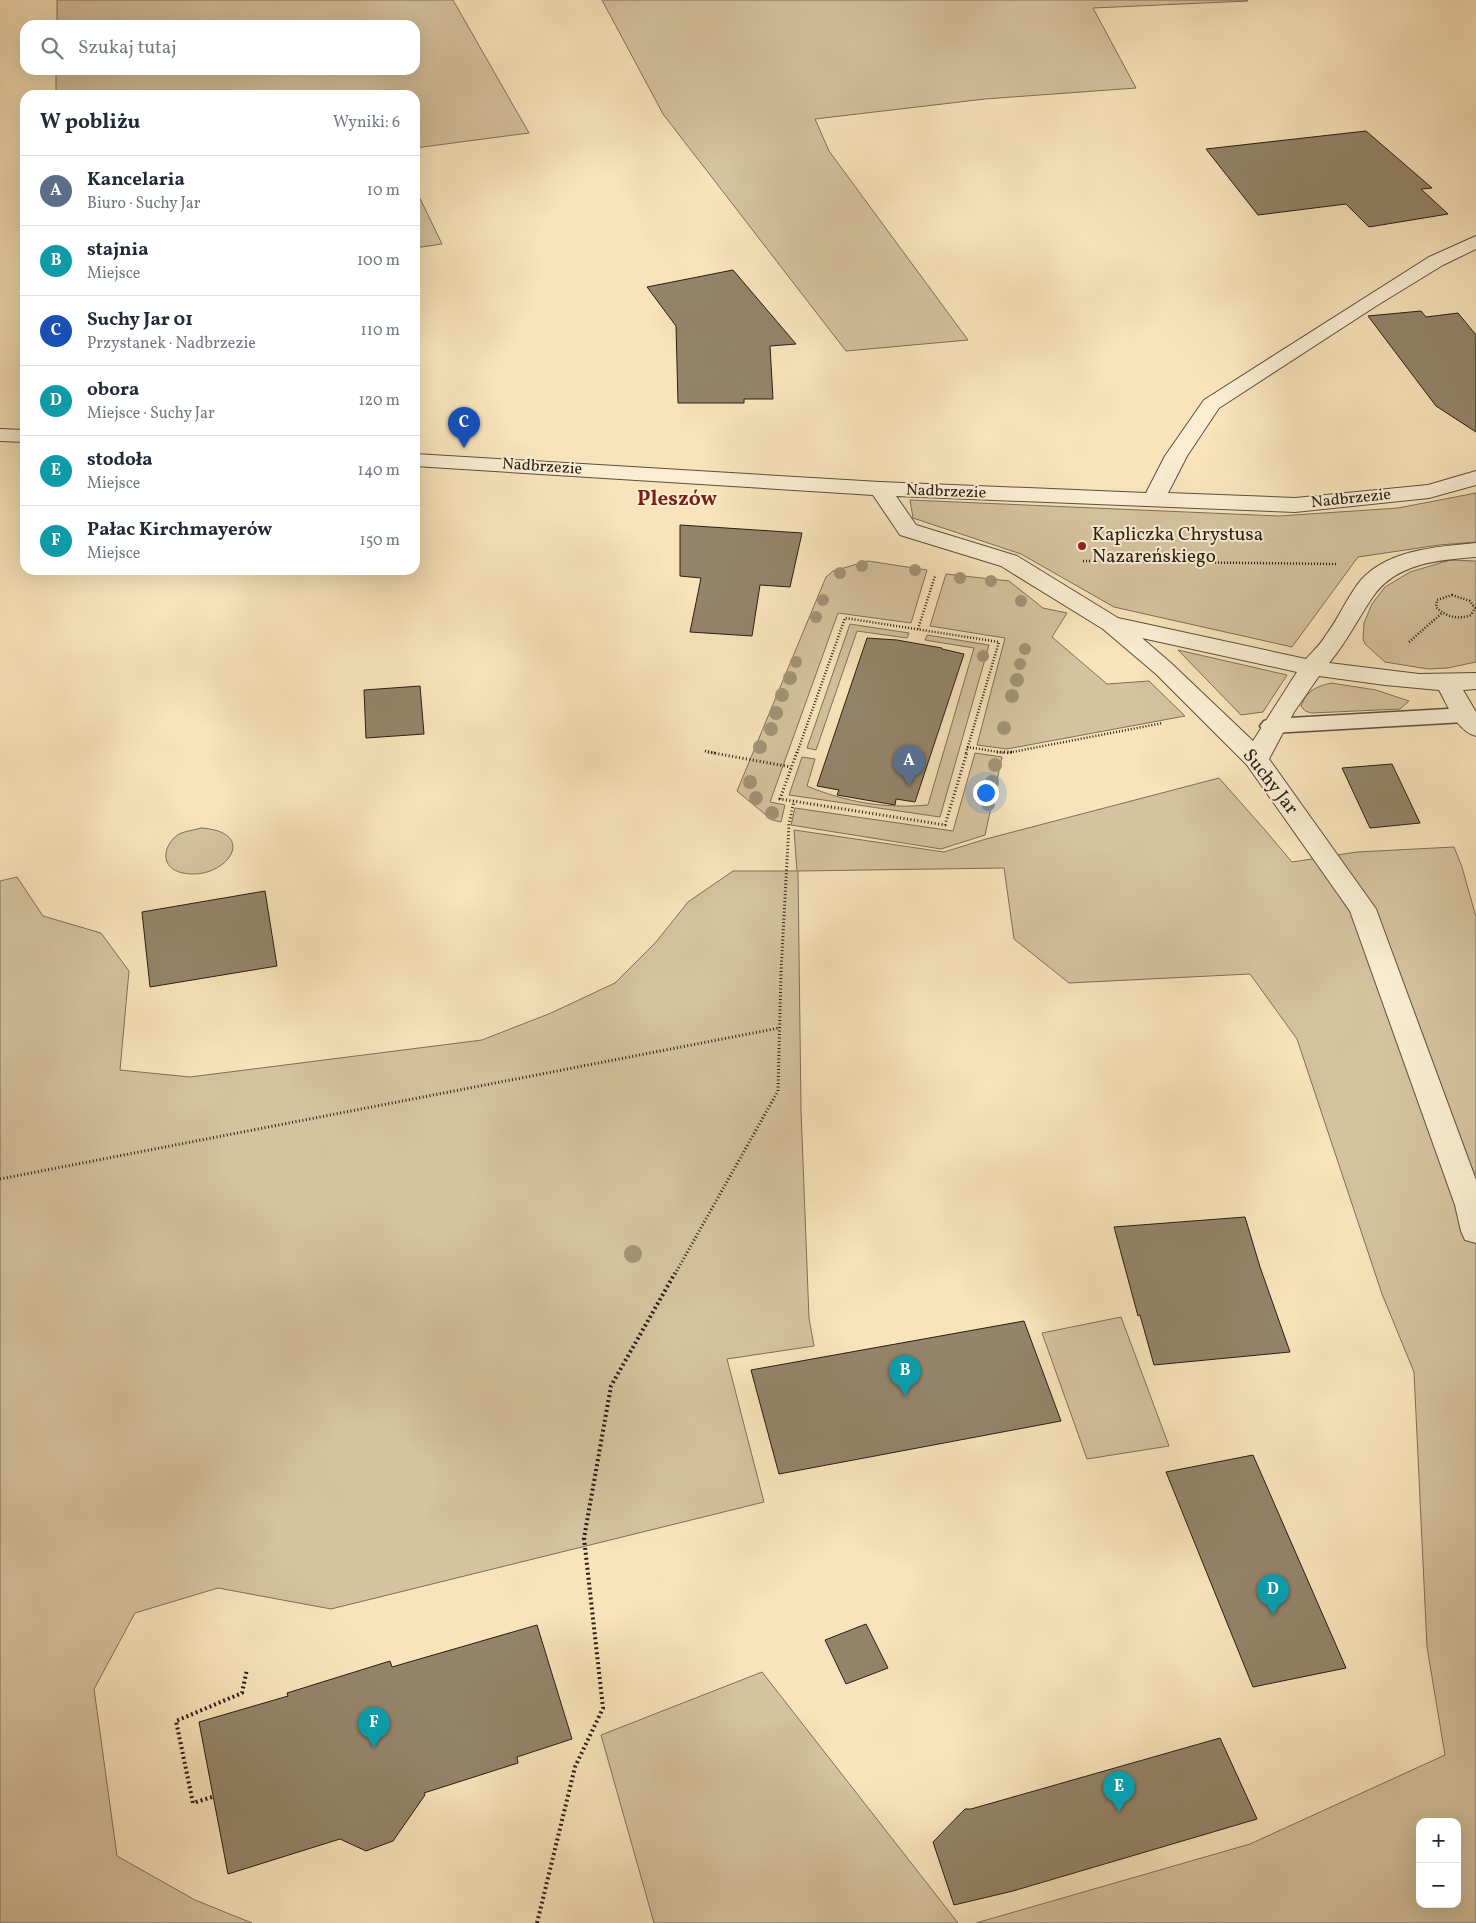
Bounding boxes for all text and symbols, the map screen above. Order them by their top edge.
search box [20,20,420,75]
icon: search [38,34,66,62]
text: Szukaj tutaj [78,35,177,61]
text: W pobliżu [40,108,140,137]
text: Wyniki: 6 [333,112,400,134]
text: Kancelaria [87,167,185,193]
text: A [50,180,62,202]
text: 10 m [367,180,400,202]
text: Biuro · Suchy Jar [87,193,200,215]
text: stajnia [87,237,149,263]
text: B [51,250,61,272]
text: 100 m [357,250,400,272]
text: Miejsce [87,263,140,285]
text: Suchy Jar 01 [87,307,193,333]
text: C [51,320,61,342]
text: 110 m [361,320,400,342]
text: Przystanek · Nadbrzezie [87,333,256,355]
text: obora [87,377,139,403]
text: D [50,390,62,412]
text: 120 m [358,390,400,412]
text: Miejsce · Suchy Jar [87,403,215,425]
pin: C [448,407,480,448]
text: stodoła [87,447,153,473]
street label: Nadbrzezie [501,453,583,481]
text: E [51,460,61,482]
text: 140 m [358,460,400,482]
text: Miejsce [87,473,140,495]
street label: Nadbrzezie [905,480,987,504]
street label: Nadbrzezie [1310,484,1392,514]
district label: Pleszów [637,485,717,514]
text: Pałac Kirchmayerów [87,517,272,543]
place label: Kapliczka Chrystusa Nazareńskiego [1092,522,1263,570]
text: F [51,530,61,552]
text: 150 m [359,530,400,552]
marker: Kapliczka Chrystusa Nazareńskiego [1076,540,1088,552]
text: Miejsce [87,543,140,565]
street label: Suchy Jar [1236,744,1304,820]
pin: A [893,745,925,786]
your location [973,780,999,806]
pin: B [889,1355,921,1396]
pin: D [1257,1574,1289,1615]
pin: F [358,1707,390,1748]
pin: E [1103,1771,1135,1812]
map controls [1416,1818,1461,1908]
button: + [1416,1818,1461,1863]
button: − [1416,1863,1461,1908]

